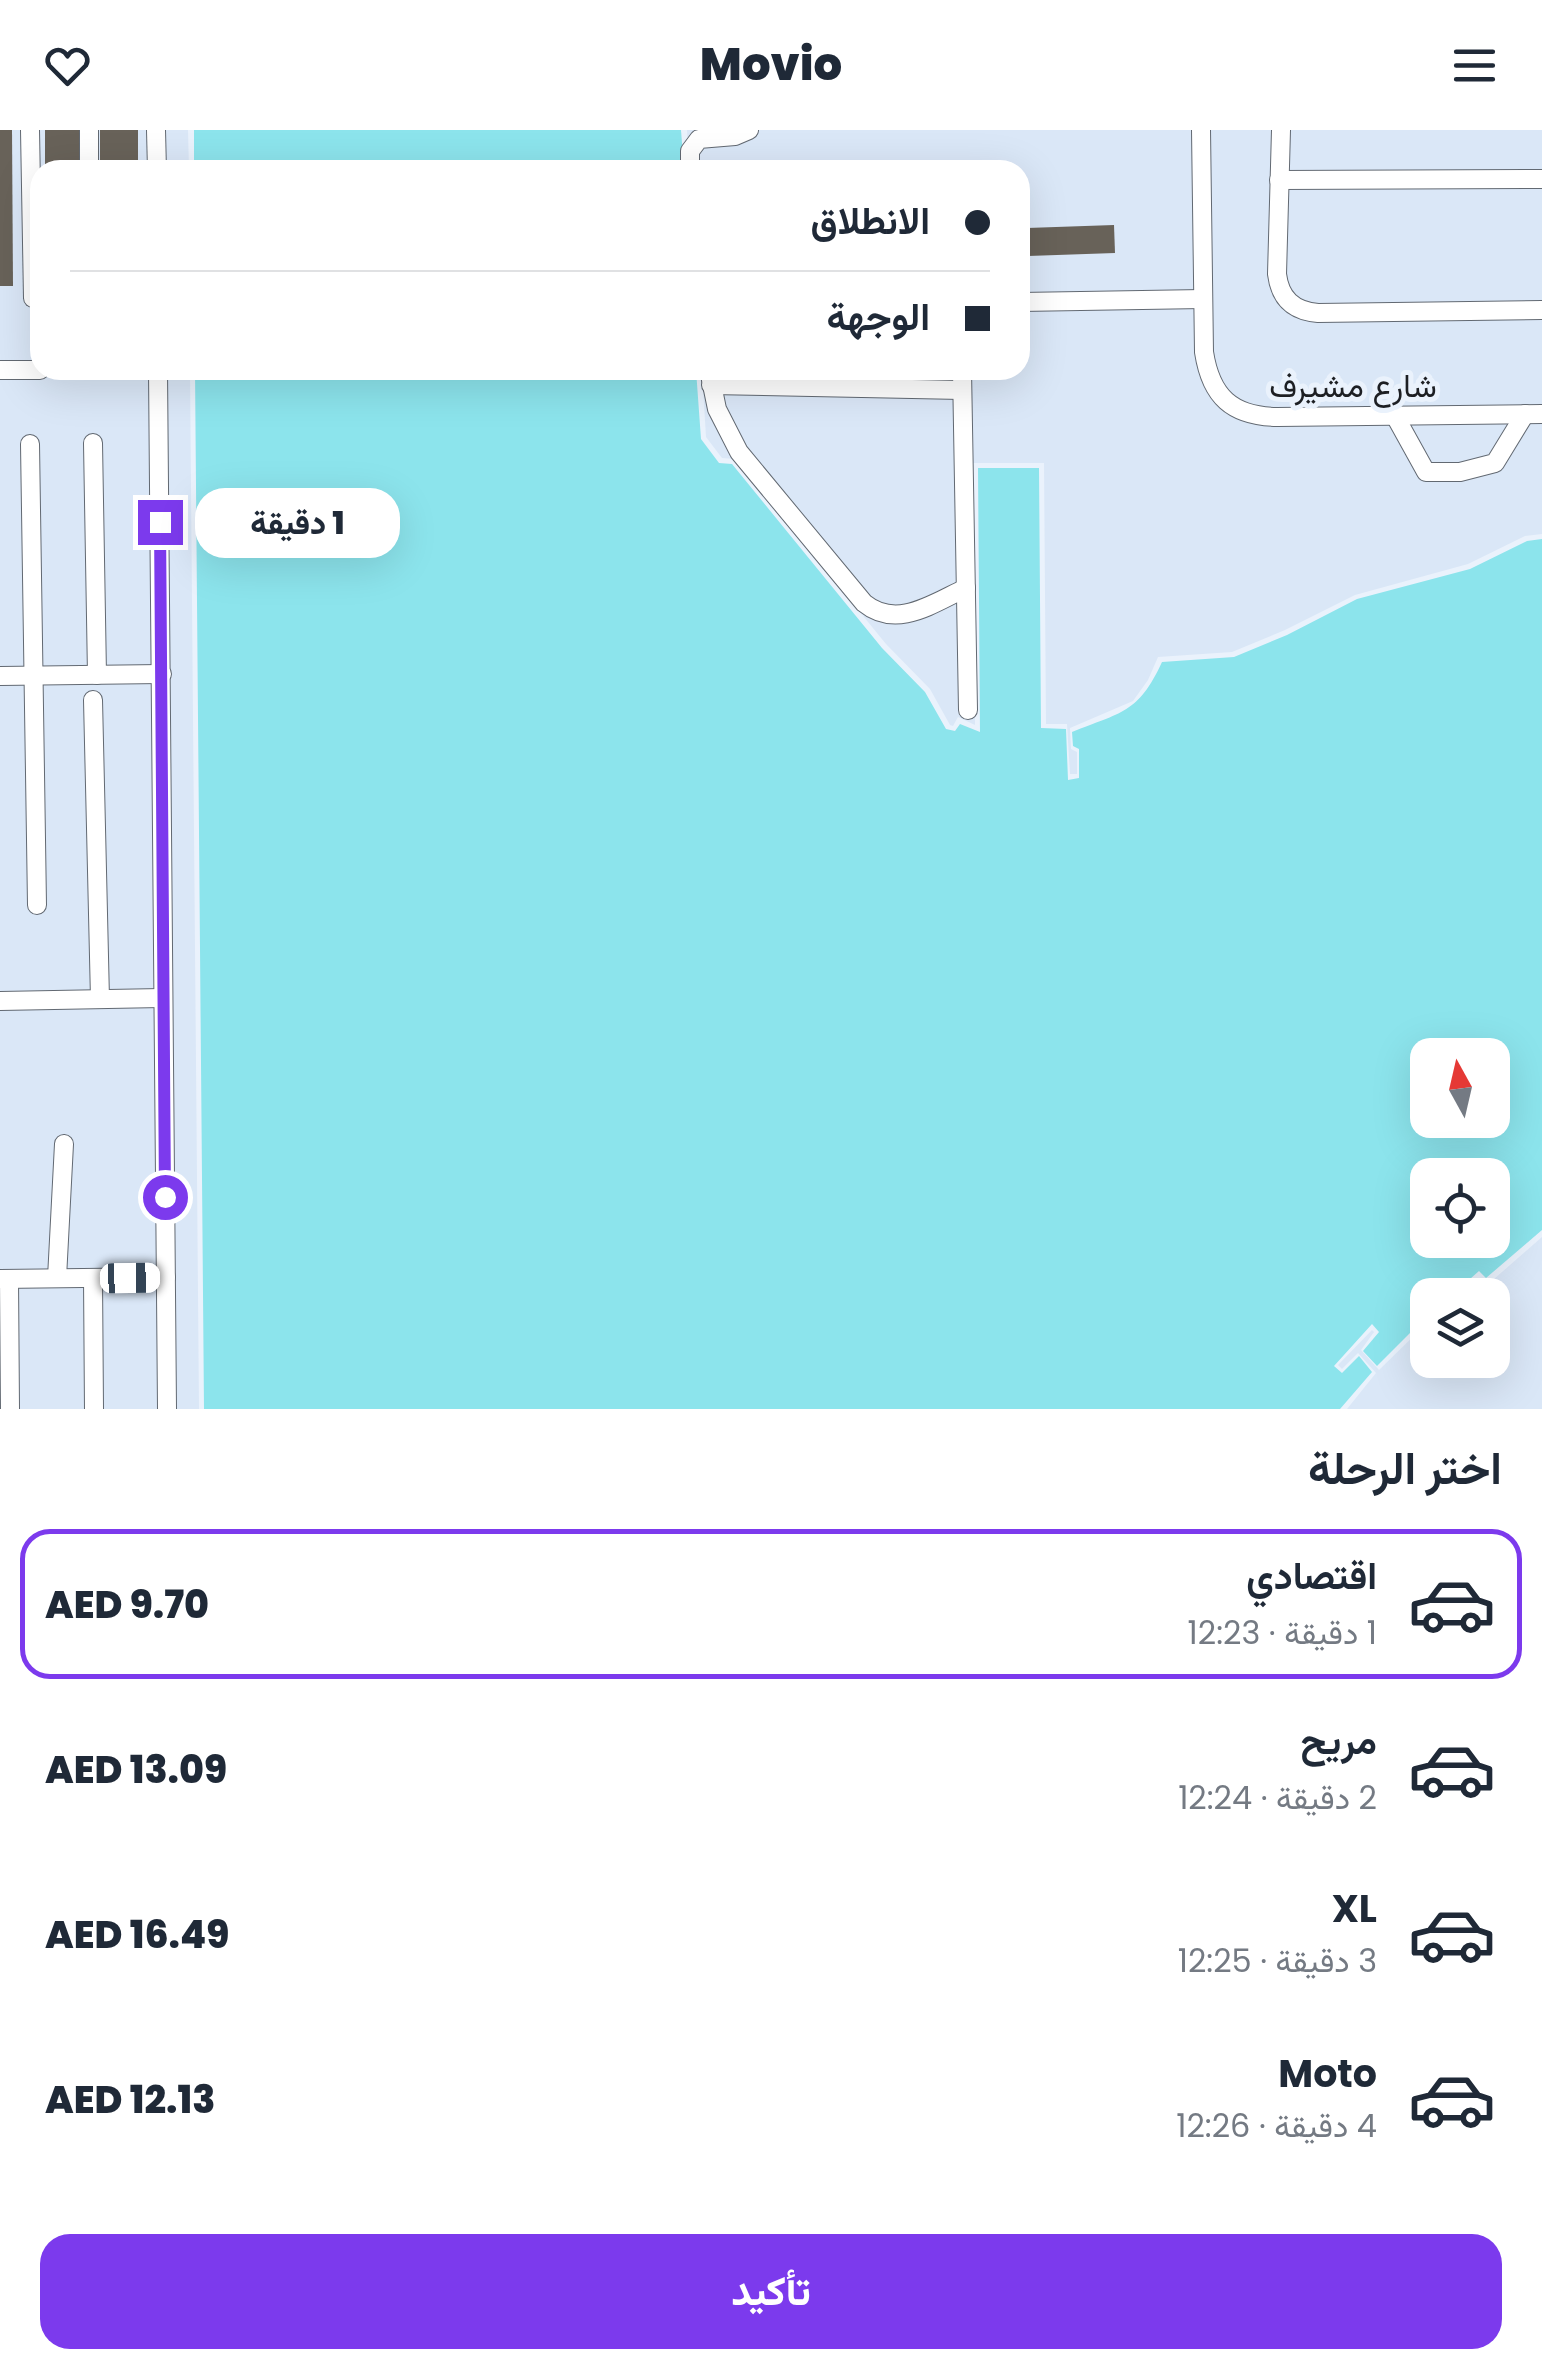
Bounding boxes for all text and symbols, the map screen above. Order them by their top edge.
text: Movio [700,33,842,96]
icon: heart [40,38,95,93]
icon: menu [1447,38,1502,93]
text: الانطلاق [811,194,930,247]
text: الوجهة [827,290,930,343]
street label: شارع مشيرف [1269,363,1437,408]
callout: 1 دقيقة [195,487,400,557]
route end [138,500,183,545]
text: 1 دقيقة [250,500,345,545]
north arrow [1410,1038,1510,1138]
map controls [1410,1038,1510,1378]
button: locate [1410,1158,1510,1258]
route start [143,1175,188,1220]
car [100,1262,160,1294]
button: layers [1410,1278,1510,1378]
text: اختر الرحلة [1308,1437,1502,1500]
text: اقتصادي [1246,1549,1377,1602]
icon: car [1407,1559,1497,1649]
text: AED 9.70 [45,1578,209,1631]
text: 1 دقيقة · 12:23 [1188,1610,1377,1655]
text: مريح [1301,1714,1377,1767]
icon: car [1407,1724,1497,1814]
text: AED 13.09 [45,1743,227,1796]
text: 2 دقيقة · 12:24 [1178,1775,1377,1820]
text: XL [1332,1882,1377,1935]
icon: car [1407,1889,1497,1979]
text: AED 16.49 [45,1908,229,1961]
text: 3 دقيقة · 12:25 [1178,1938,1377,1983]
text: Moto [1278,2047,1377,2100]
icon: car [1407,2054,1497,2144]
text: AED 12.13 [45,2073,215,2126]
text: 4 دقيقة · 12:26 [1176,2103,1377,2148]
button: تأكيد [40,2234,1502,2349]

